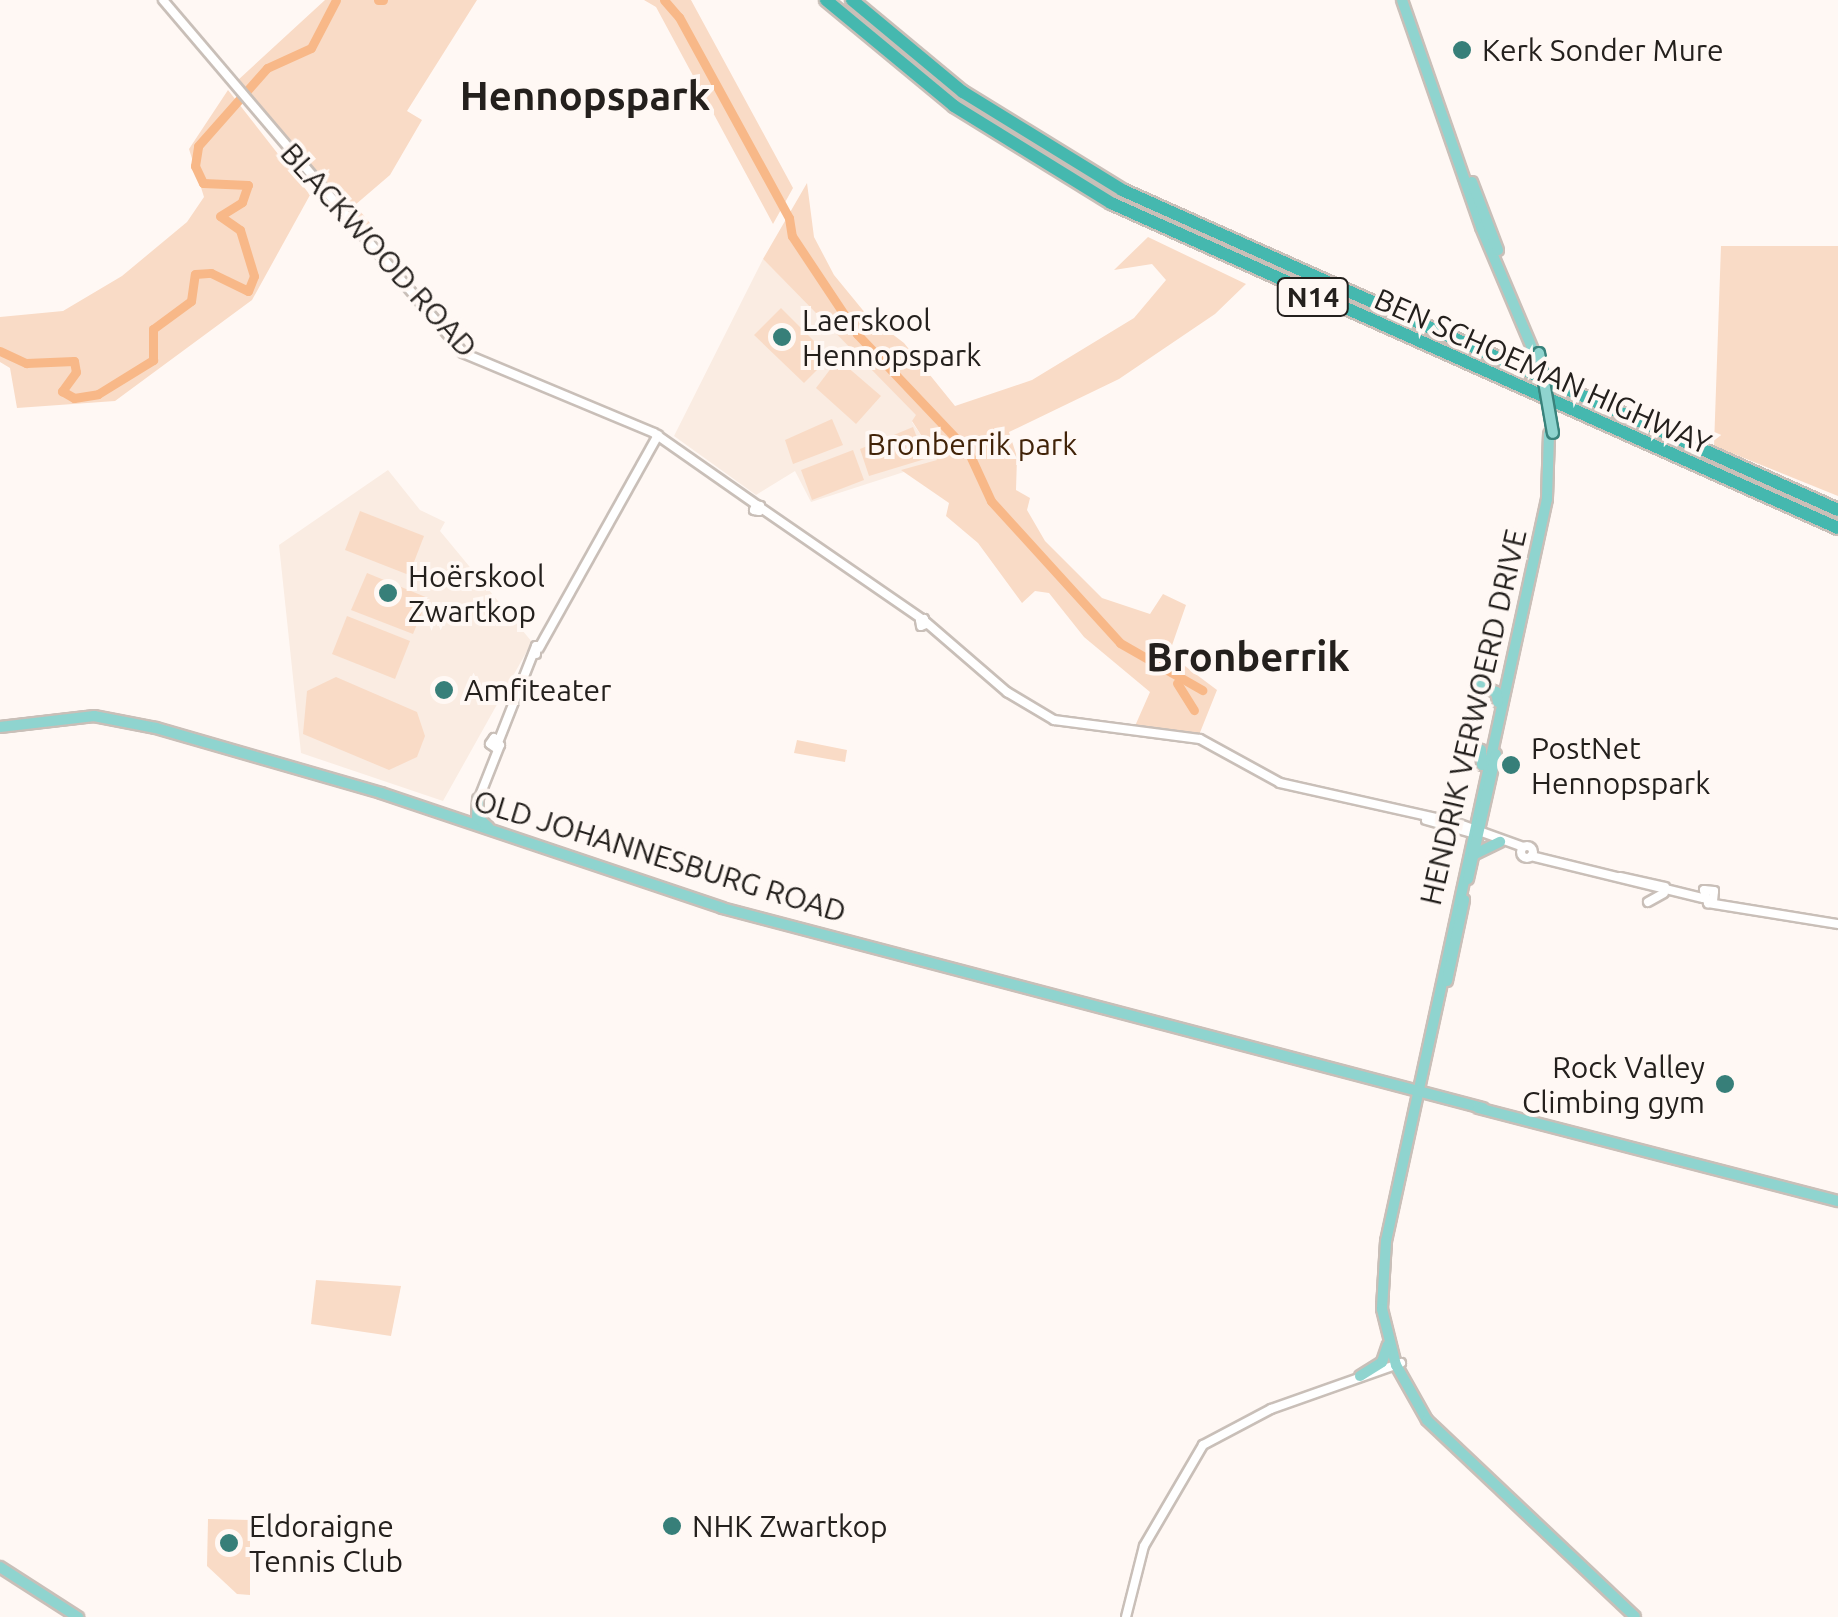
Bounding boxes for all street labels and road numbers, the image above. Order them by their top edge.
street label: BLACKWOOD ROAD [273,135,485,365]
road number: N14 [1276,274,1350,320]
street label: BEN SCHOEMAN HIGHWAY [1369,280,1717,462]
street label: HENDRIK VERWOERD DRIVE [1412,526,1534,908]
street label: OLD JOHANNESBURG ROAD [469,782,851,930]

